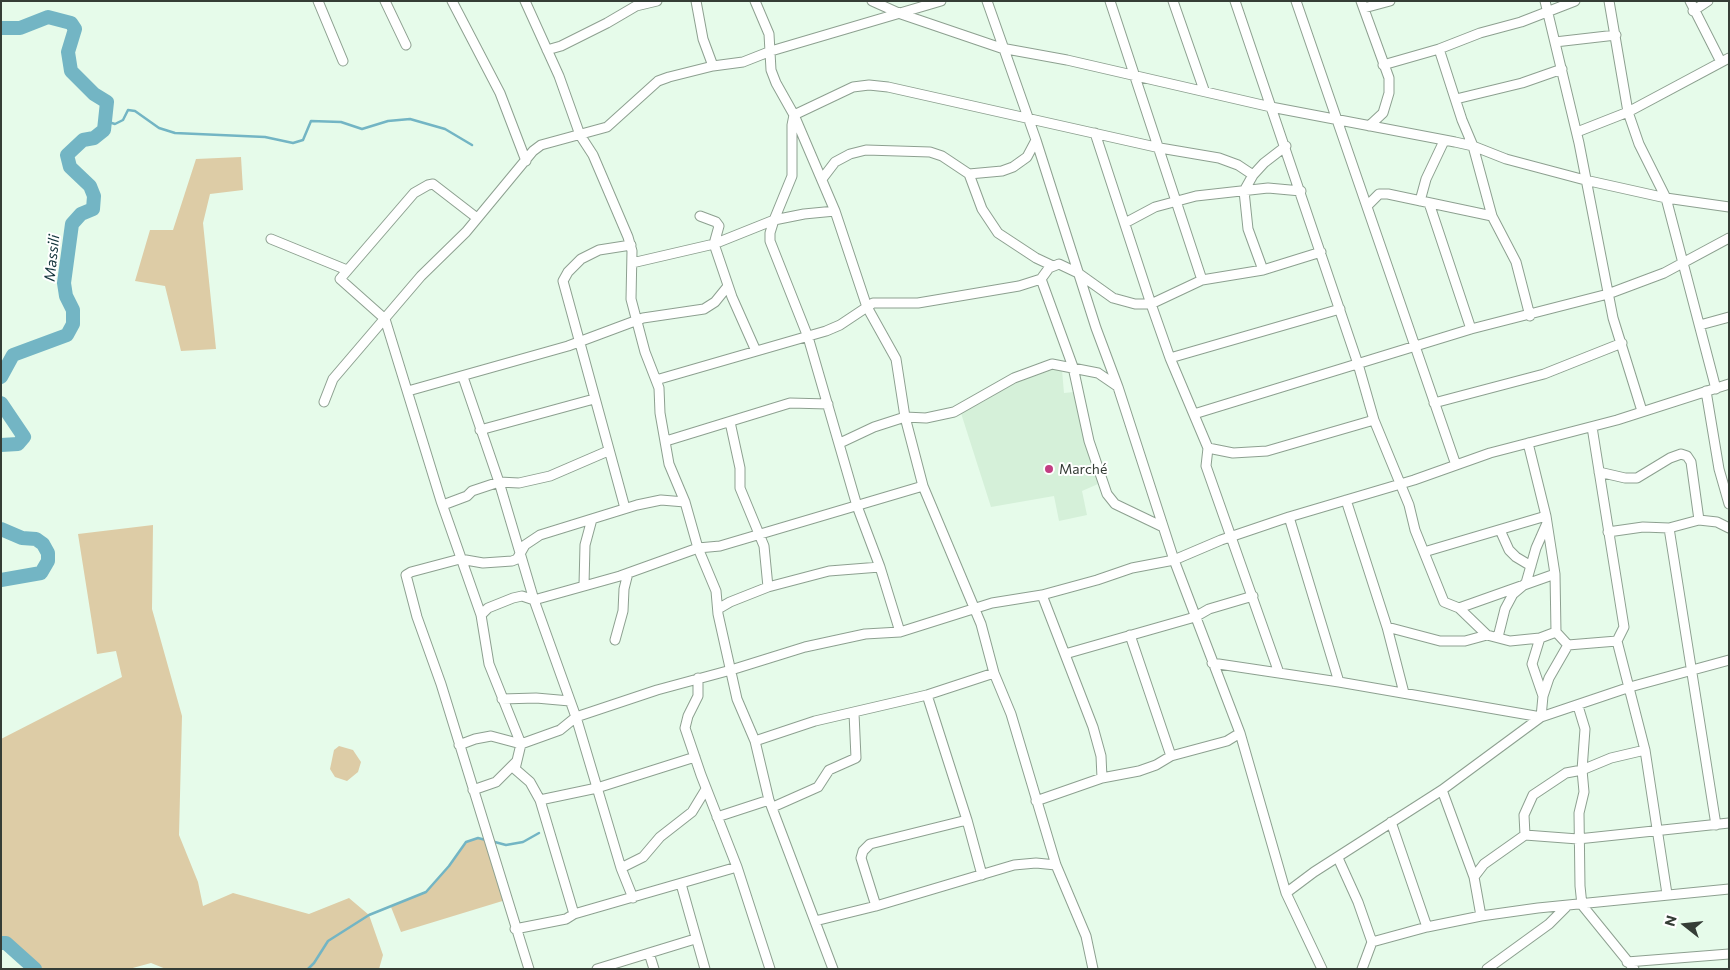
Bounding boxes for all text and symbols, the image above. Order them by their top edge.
water label: Massili [41,234,63,282]
place label: Marché [1059,461,1107,477]
marker: Marché [1043,463,1055,475]
north arrow [1660,900,1710,950]
text: N [1660,913,1680,928]

